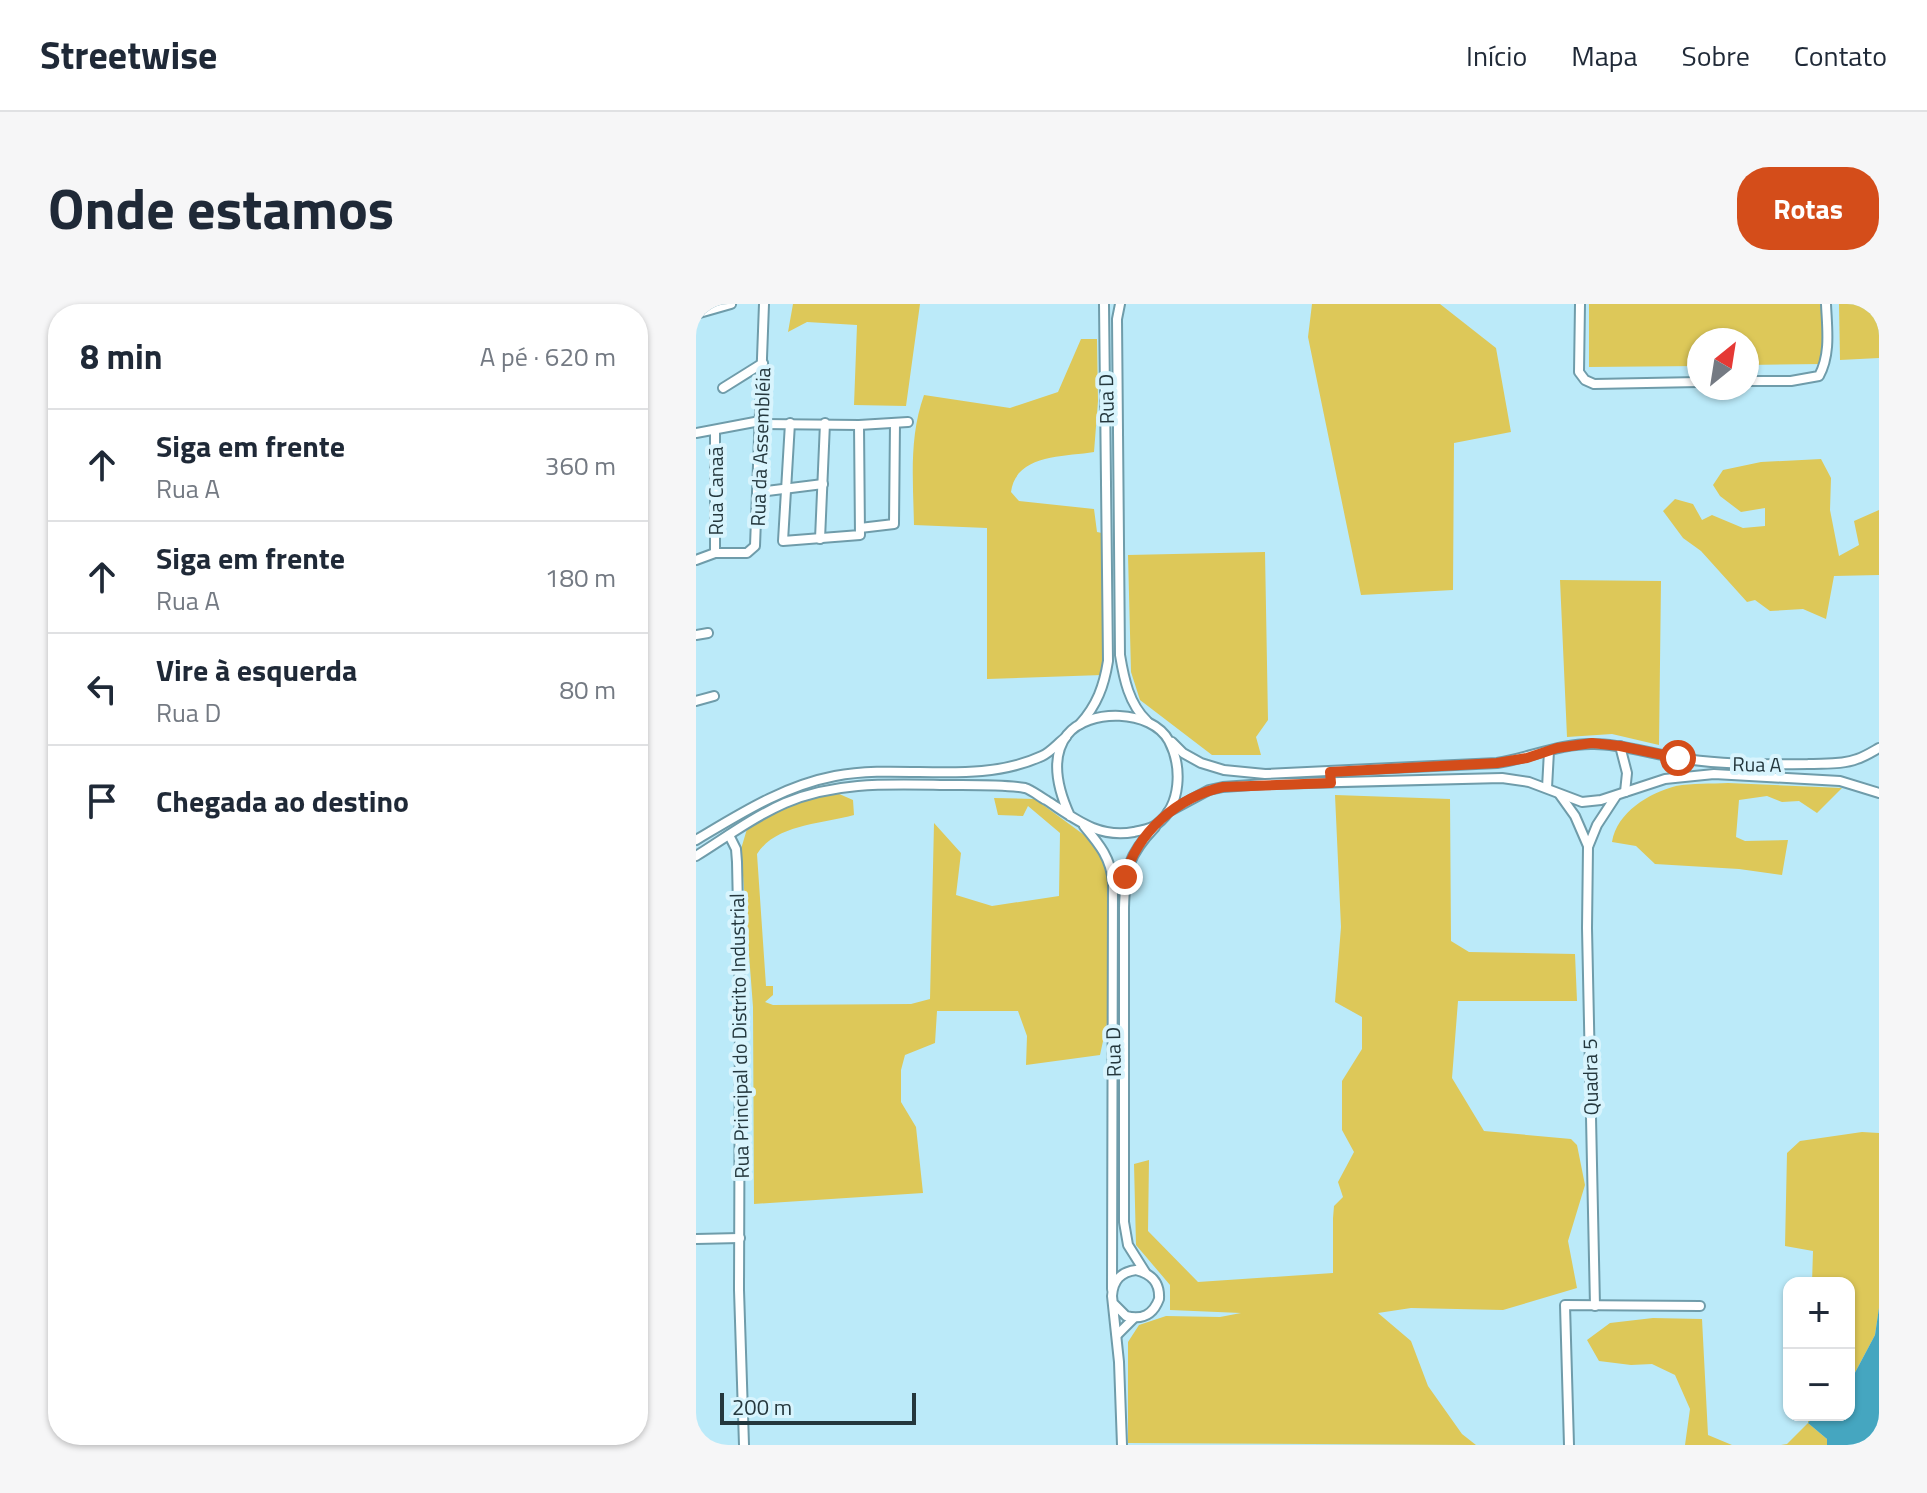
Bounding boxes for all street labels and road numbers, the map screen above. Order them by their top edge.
street label: Rua da Assembléia [742,367,778,527]
street label: Rua D [1090,374,1122,424]
street label: Rua Canaã [700,447,731,535]
street label: Rua A [1732,748,1782,780]
street label: Rua Principal do Distrito Industrial [721,893,757,1179]
street label: Rua D [1097,1027,1129,1077]
street label: Quadra 5 [1574,1038,1606,1116]

